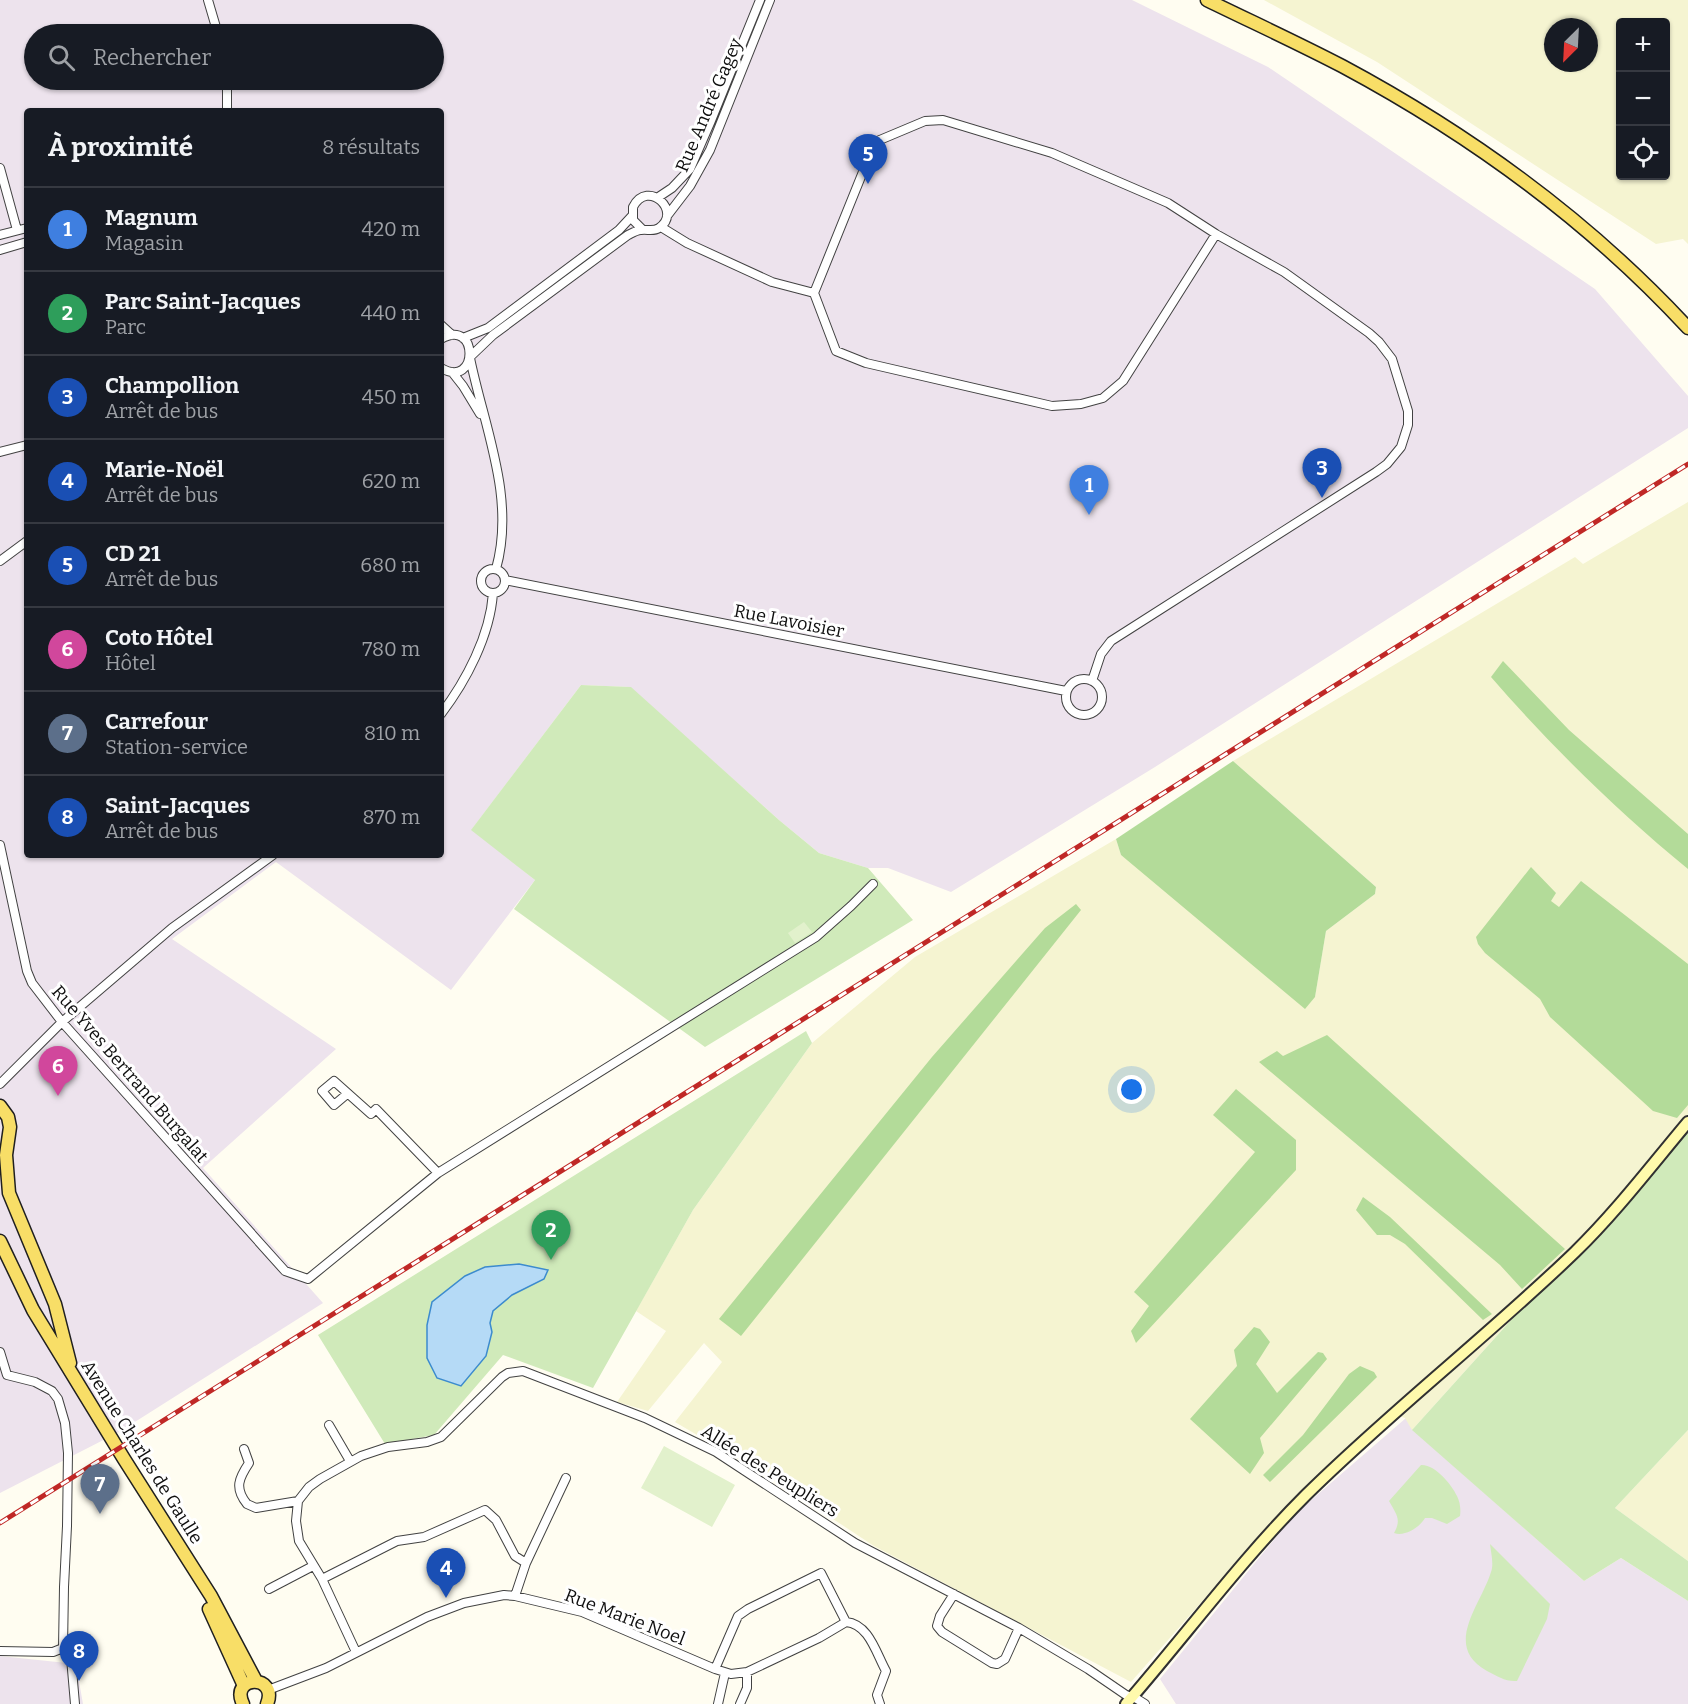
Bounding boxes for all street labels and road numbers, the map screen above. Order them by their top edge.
street label: Rue André Gagey [671,34,747,175]
street label: Rue Lavoisier [732,600,846,642]
street label: Rue Yves Bertrand Burgalat [47,981,213,1167]
street label: Avenue Charles de Gaulle [76,1356,208,1548]
street label: Allée des Peupliers [697,1420,843,1522]
street label: Rue Marie Noel [561,1584,689,1650]

